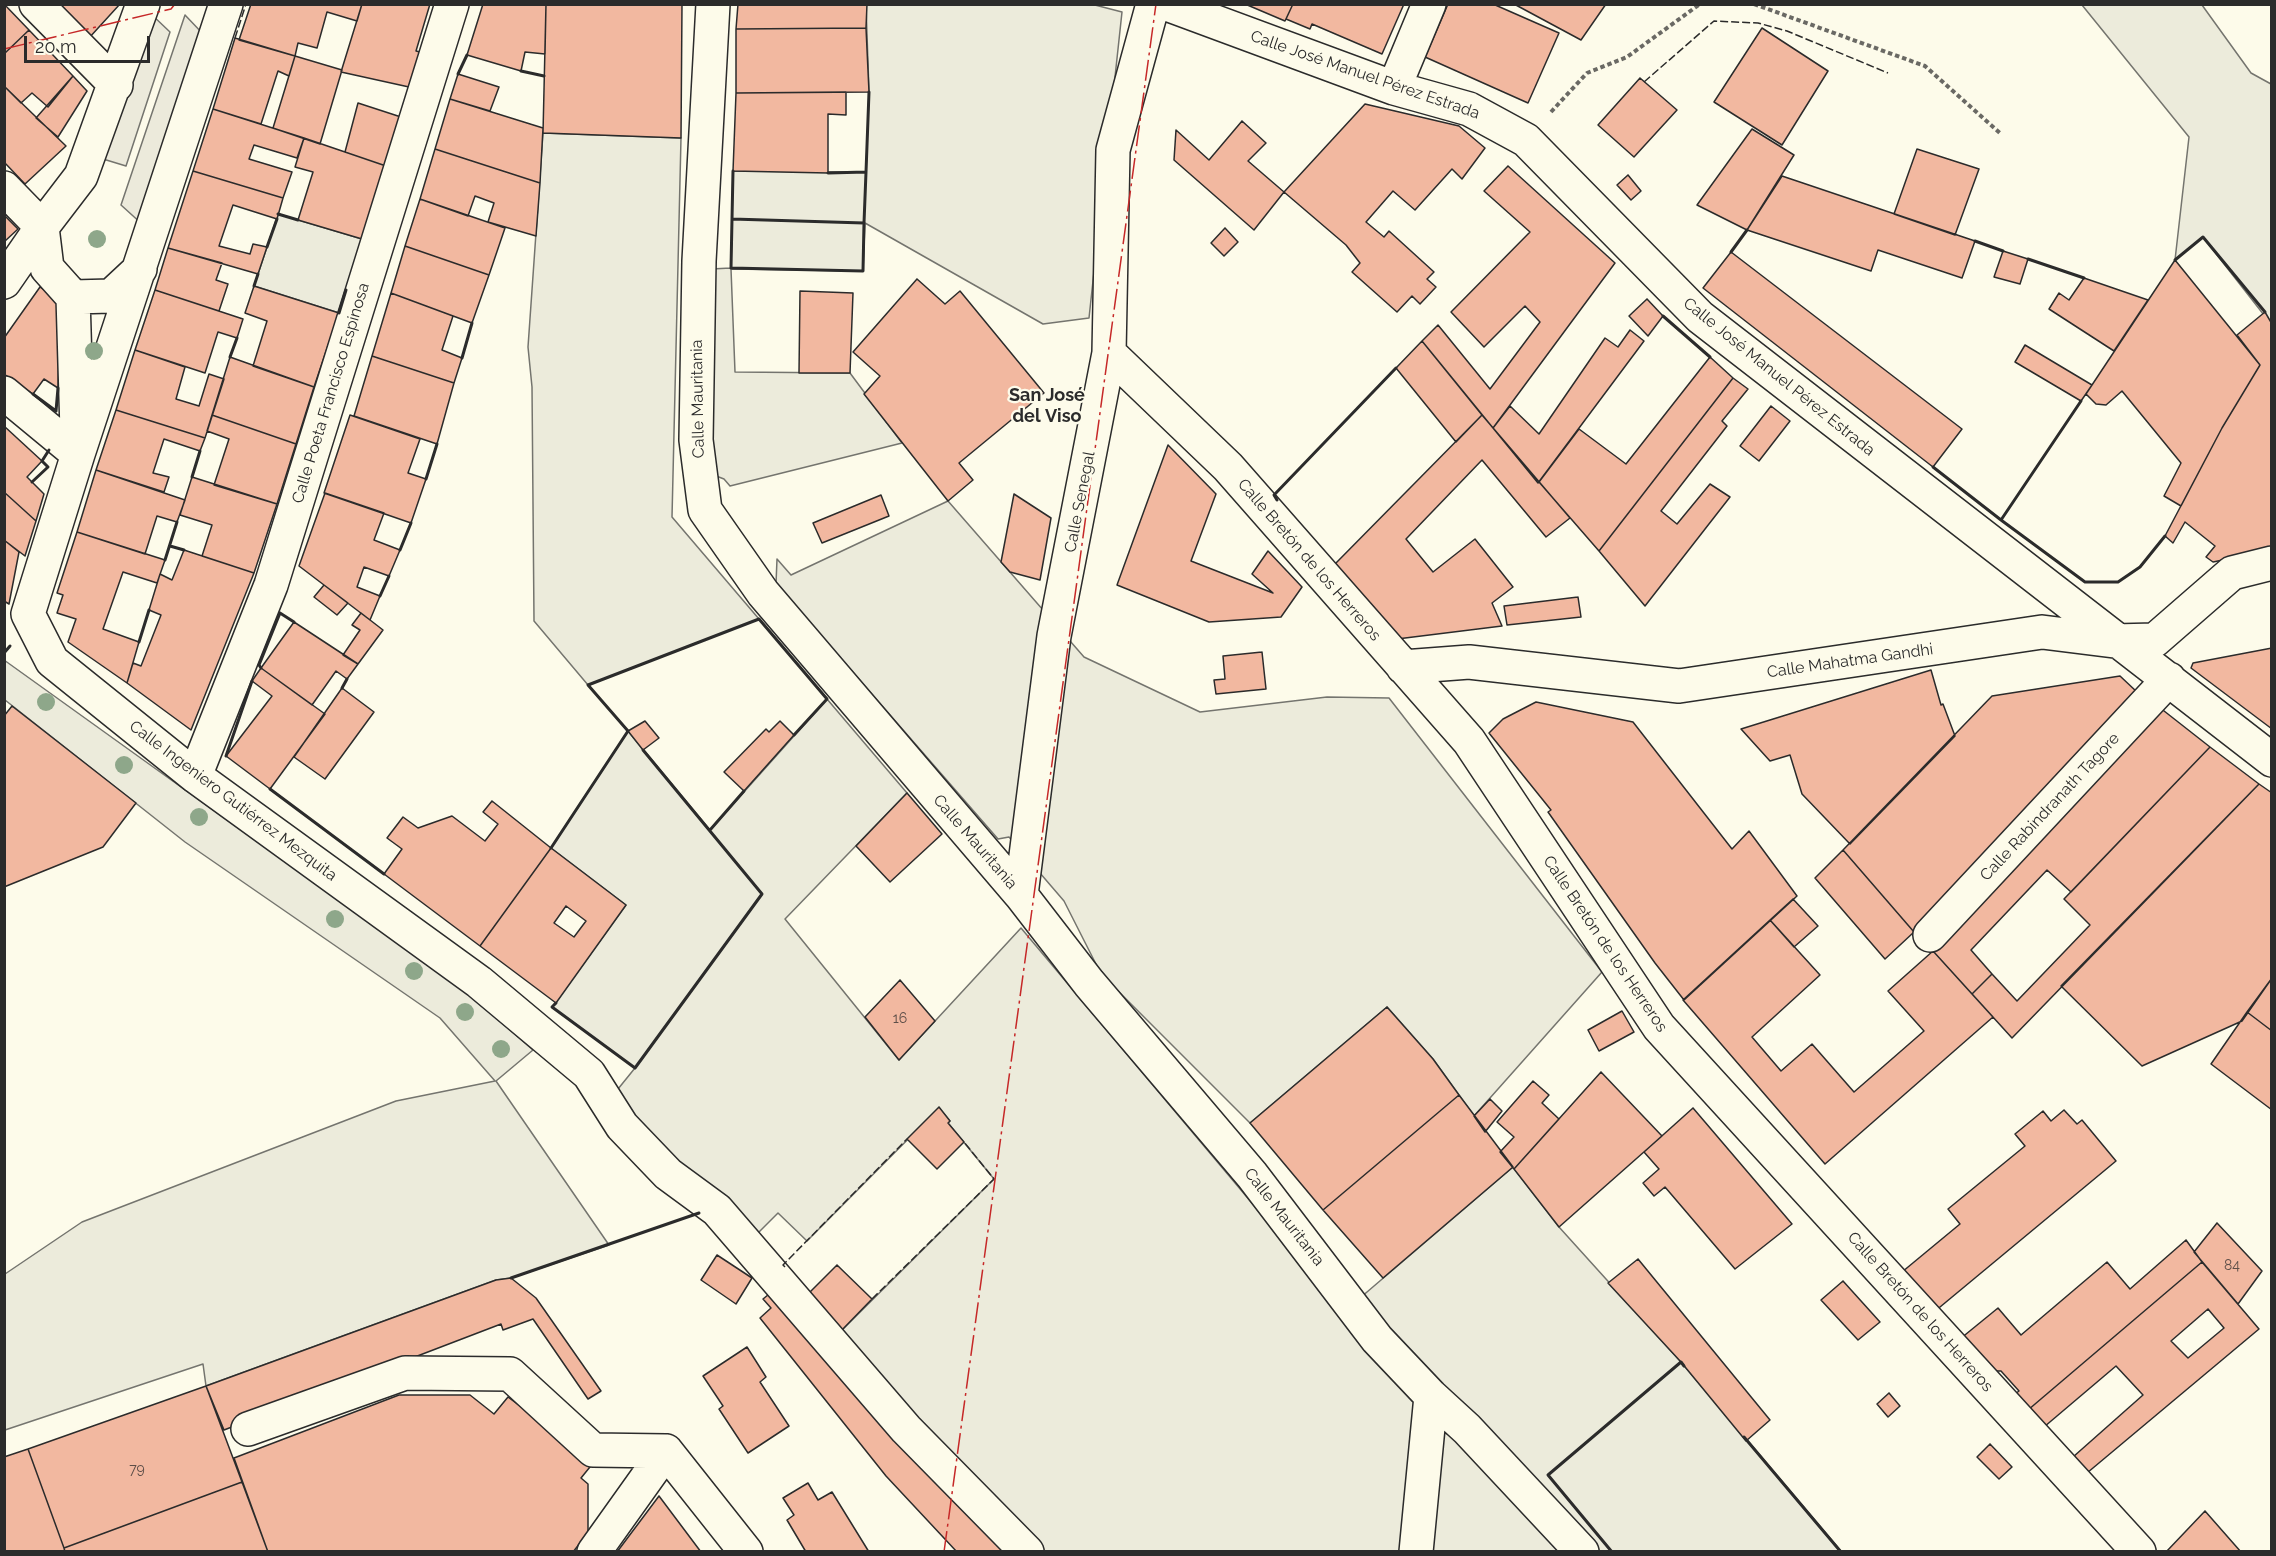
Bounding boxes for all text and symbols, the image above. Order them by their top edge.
scale bar [27,24,153,62]
street label: Calle José Manuel Pérez Estrada [1248,27,1482,123]
text: 20 m [35,36,77,57]
street label: Calle Poeta Francisco Espinosa [288,280,374,506]
street label: Calle José Manuel Pérez Estrada [1679,294,1879,460]
street label: Calle Mauritania [687,339,709,459]
district label: San José del Viso [1009,385,1085,428]
street label: Calle Senegal [1061,450,1099,554]
street label: Calle Bretón de los Herreros [1233,475,1385,645]
street label: Calle Mahatma Gandhi [1766,640,1934,682]
street label: Calle Ingeniero Gutiérrez Mezquita [125,717,341,885]
street label: Calle Rabindranath Tagore [1976,729,2124,885]
street label: Calle Mauritania [929,791,1021,893]
street label: Calle Bretón de los Herreros [1539,852,1671,1036]
house number: 16 [893,1011,907,1027]
street label: Calle Mauritania [1240,1164,1328,1270]
street label: Calle Bretón de los Herreros [1843,1228,1997,1396]
house number: 84 [2224,1258,2240,1274]
house number: 79 [129,1462,145,1478]

